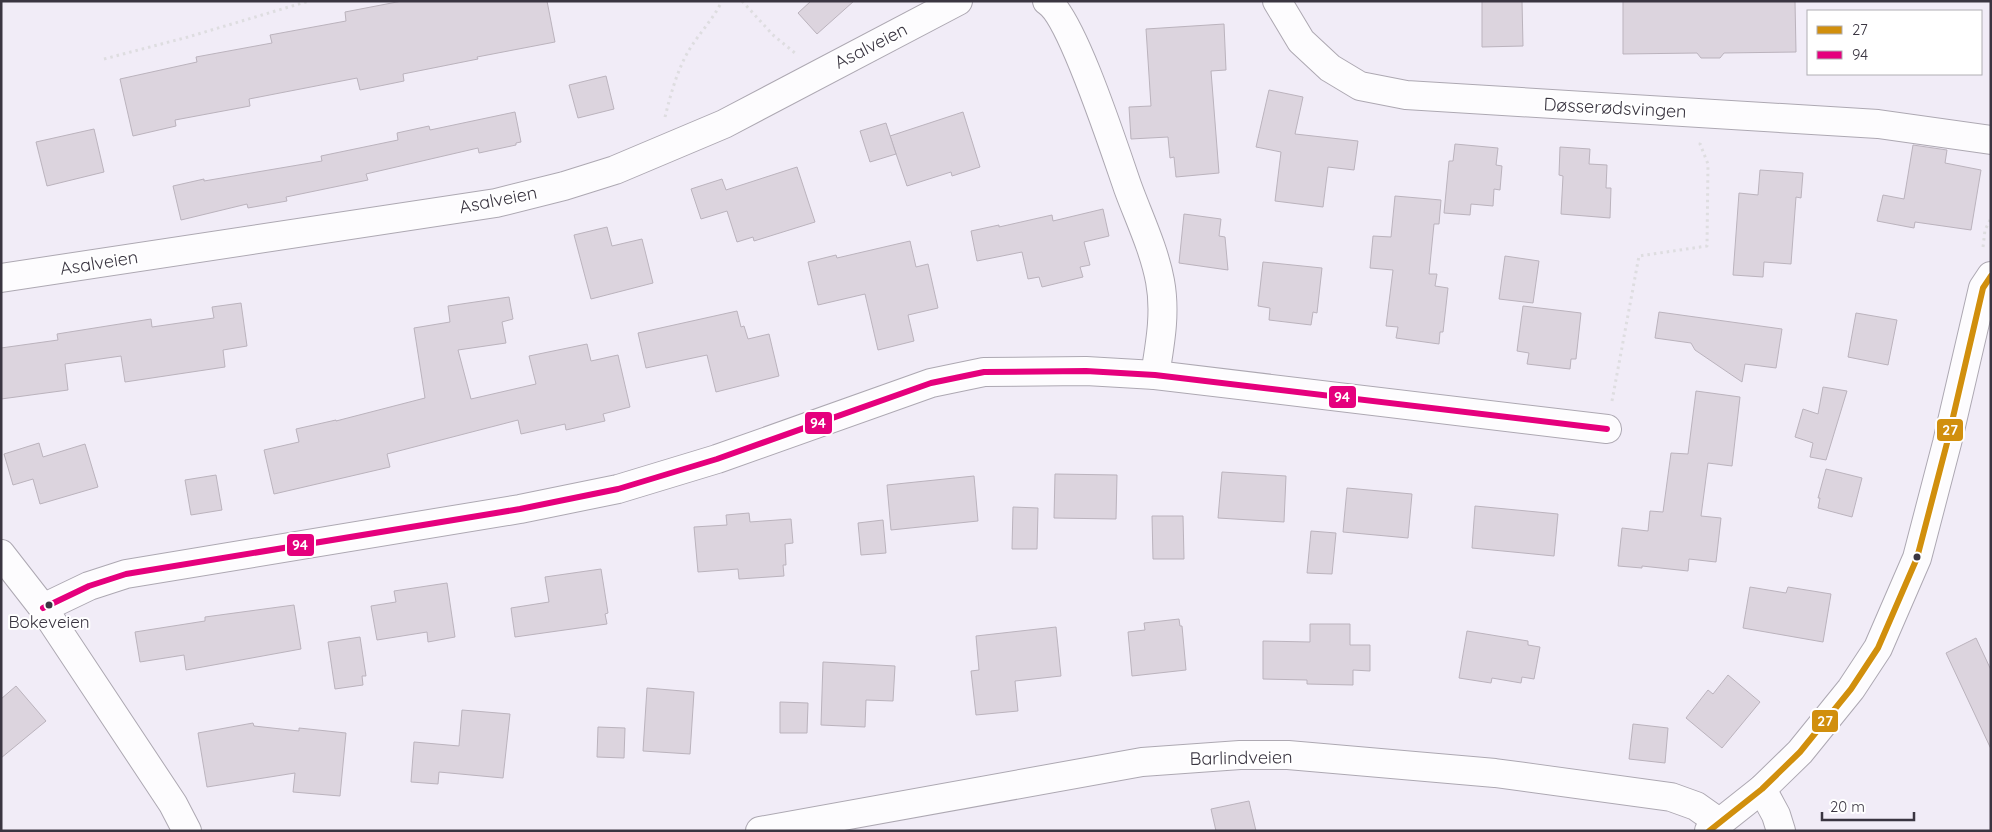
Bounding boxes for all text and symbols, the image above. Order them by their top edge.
legend [1807,10,1982,75]
street label: Asalveien [830,17,911,74]
text: 27 [1852,20,1868,39]
text: 94 [1852,45,1868,64]
street label: Døsserødsvingen [1543,92,1687,123]
street label: Asalveien [457,181,539,218]
street label: Asalveien [58,245,140,280]
line badge: 94 [1328,385,1357,409]
text: 94 [1334,388,1350,406]
line badge: 94 [804,411,833,435]
text: 94 [810,414,826,432]
line badge: 27 [1936,418,1964,442]
text: 27 [1942,421,1958,439]
line badge: 94 [286,533,315,557]
text: 94 [292,536,308,554]
unlabelled marker [1912,552,1922,562]
marker: Bokeveien [44,600,54,610]
place label: Bokeveien [8,611,90,632]
line badge: 27 [1811,709,1839,733]
text: 27 [1817,712,1833,730]
street label: Barlindveien [1189,745,1293,770]
scale bar [1822,790,1914,822]
text: 20 m [1830,797,1865,816]

